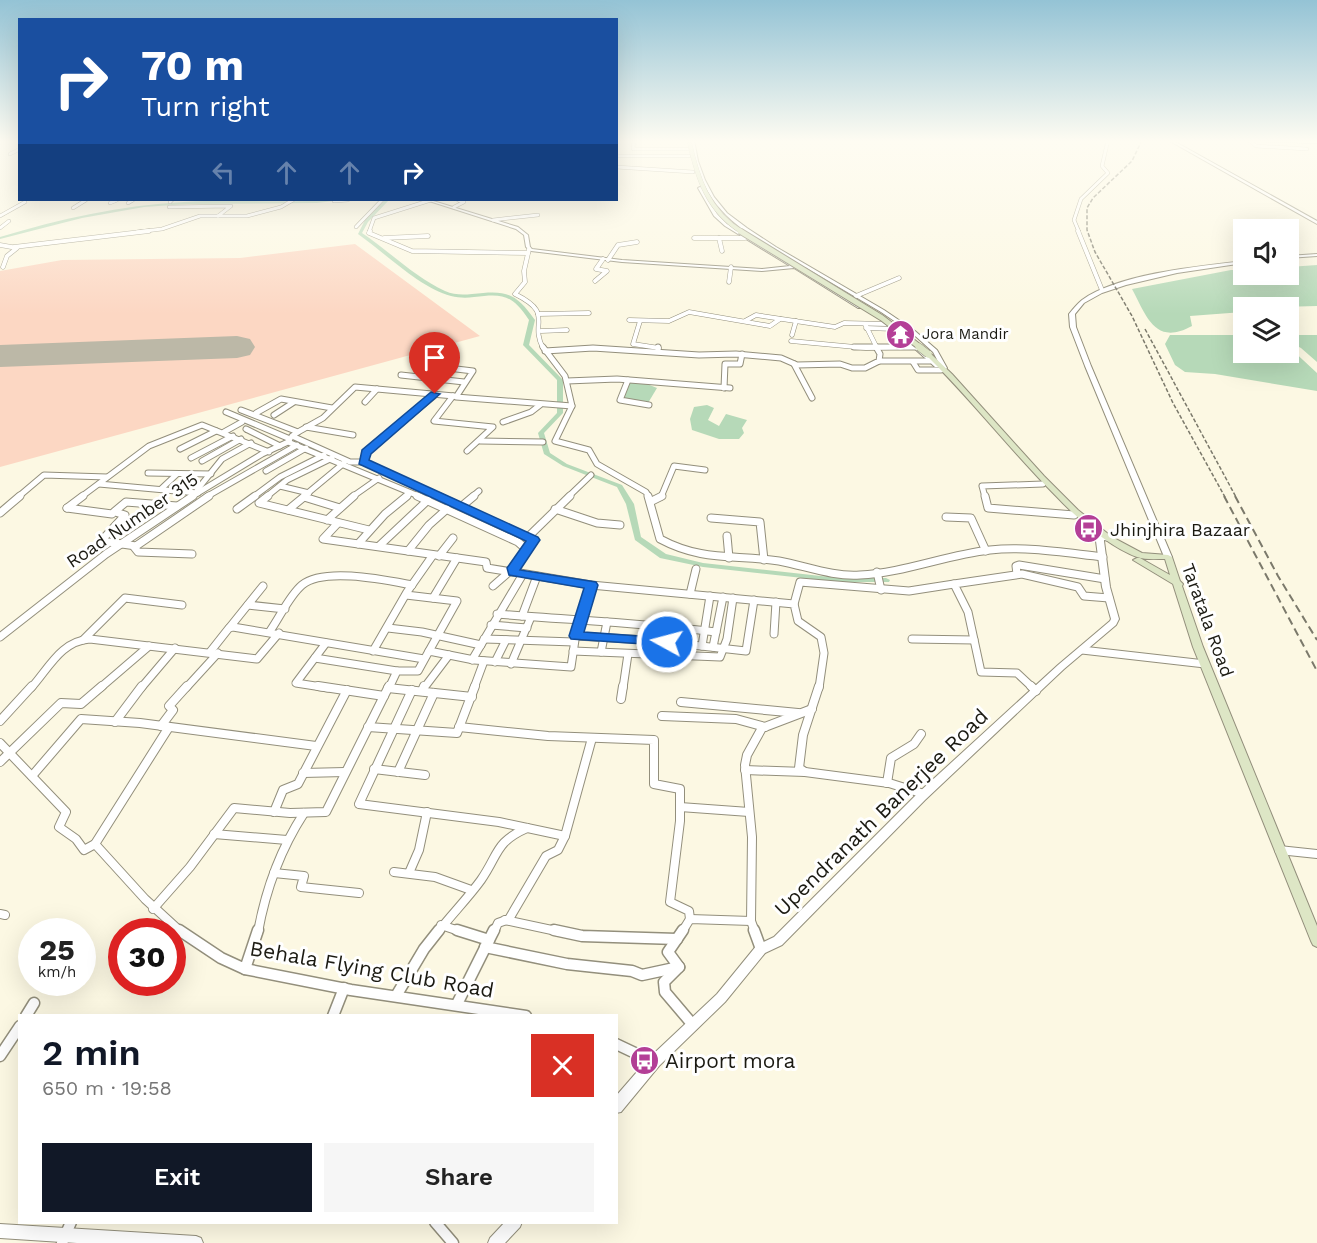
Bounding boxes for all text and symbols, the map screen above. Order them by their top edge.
text: 70 m [141,41,244,90]
icon: right [42,42,120,120]
text: Turn right [141,91,270,123]
icon: left [207,156,240,189]
icon: ahead [270,156,303,189]
icon: ahead [333,156,366,189]
icon: right [396,156,429,189]
map controls [1233,219,1299,363]
button: sound [1233,219,1299,285]
button: layers [1233,297,1299,363]
temple icon: Jora Mandir [885,318,917,350]
place label: Jora Mandir [922,325,1009,343]
pin [409,332,460,394]
icon: arrive [418,341,451,374]
street label: Road Number 315 [62,468,202,572]
bus stop icon: Jhinjhira Bazaar [1073,513,1105,545]
place label: Jhinjhira Bazaar [1110,519,1250,540]
street label: Taratala Road [1178,560,1238,680]
position arrow [635,610,699,674]
street label: Upendranath Banerjee Road [769,703,993,921]
speed limit sign: 30 [108,918,186,996]
text: 25 [39,932,75,967]
street label: Behala Flying Club Road [248,935,496,1003]
text: km/h [38,963,76,981]
text: 2 min [42,1032,141,1074]
button: close [531,1034,594,1097]
bus stop icon: Airport mora [628,1044,660,1076]
place label: Airport mora [665,1048,796,1073]
text: 650 m · 19:58 [42,1076,172,1100]
button: Exit [42,1143,312,1212]
button: Share [324,1143,594,1212]

